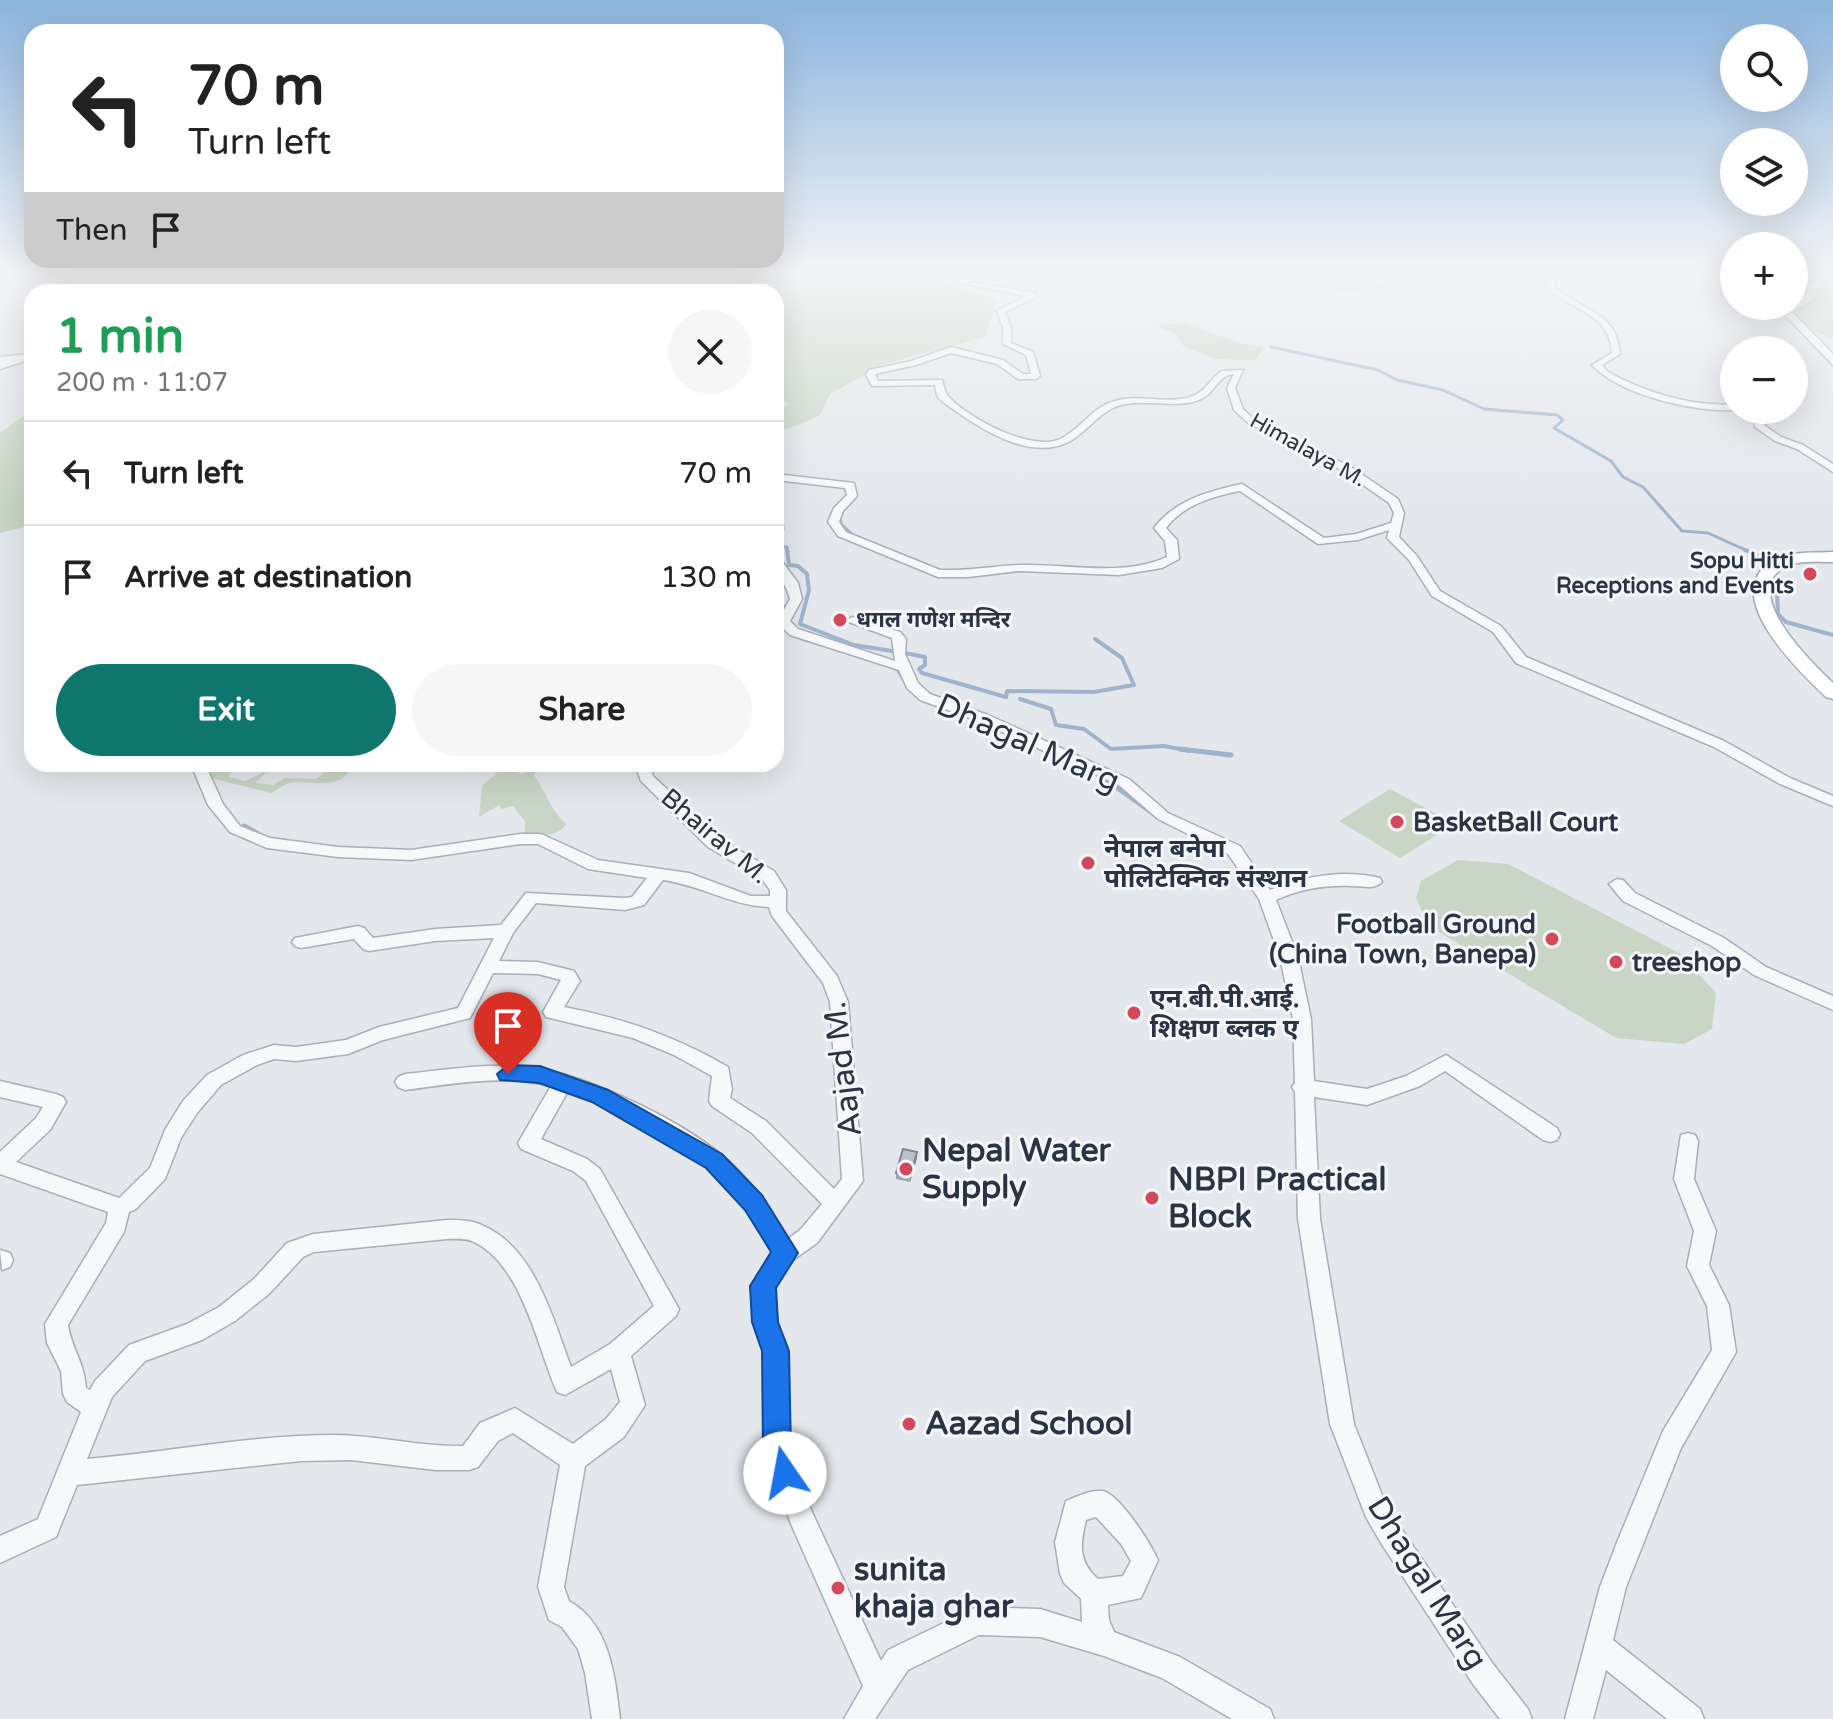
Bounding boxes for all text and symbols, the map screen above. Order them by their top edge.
map controls [1720,24,1808,424]
button: search [1720,24,1808,112]
text: 70 m [188,53,324,120]
icon: left [56,56,160,160]
text: Turn left [188,121,331,164]
button: layers [1720,128,1808,216]
icon: arrive [144,208,188,252]
text: Then [56,212,128,249]
button: + [1720,232,1808,320]
text: 1 min [56,308,184,366]
button: close [668,310,752,394]
button: − [1720,336,1808,424]
text: 200 m · 11:07 [56,367,228,398]
street label: Himalaya M. [1245,407,1371,493]
icon: left [56,451,100,495]
text: Turn left [124,455,243,492]
text: 70 m [679,455,752,492]
place label: Sopu Hitti Receptions and Events [1556,548,1794,599]
icon: arrive [56,555,100,599]
text: Arrive at destination [124,559,412,596]
text: 130 m [660,559,752,596]
marker: Sopu Hitti Receptions and Events [1801,565,1819,583]
place label: धगल गणेश मन्दिर [856,607,1012,633]
marker: धगल गणेश मन्दिर [831,611,849,629]
button: Exit [56,664,396,756]
button: Share [412,664,752,756]
street label: Dhagal Marg [930,686,1126,800]
street label: Bhairav M. [655,782,775,890]
place label: BasketBall Court [1413,807,1618,838]
marker: BasketBall Court [1388,813,1406,831]
place label: नेपाल बनेपा पोलिटेक्निक संस्थान [1104,833,1308,894]
marker: नेपाल बनेपा पोलिटेक्निक संस्थान [1079,854,1097,872]
place label: Football Ground (China Town, Banepa) [1269,909,1536,970]
marker: Football Ground (China Town, Banepa) [1543,930,1561,948]
place label: treeshop [1632,947,1741,978]
marker: treeshop [1607,953,1625,971]
place label: एन.बी.पी.आई. शिक्षण ब्लक ए [1150,983,1300,1044]
pin [474,992,542,1074]
street label: Aajad M. [816,999,870,1139]
icon: arrive [486,1004,530,1048]
marker: एन.बी.पी.आई. शिक्षण ब्लक ए [1125,1004,1143,1022]
place label: Nepal Water Supply [922,1132,1112,1207]
marker: Nepal Water Supply [897,1160,915,1178]
place label: NBPI Practical Block [1168,1161,1387,1236]
marker: NBPI Practical Block [1143,1189,1161,1207]
place label: Aazad School [925,1405,1132,1443]
marker: Aazad School [900,1415,918,1433]
position arrow [743,1431,827,1515]
street label: Dhagal Marg [1359,1490,1495,1676]
place label: sunita khaja ghar [854,1551,1014,1626]
marker: sunita khaja ghar [829,1579,847,1597]

